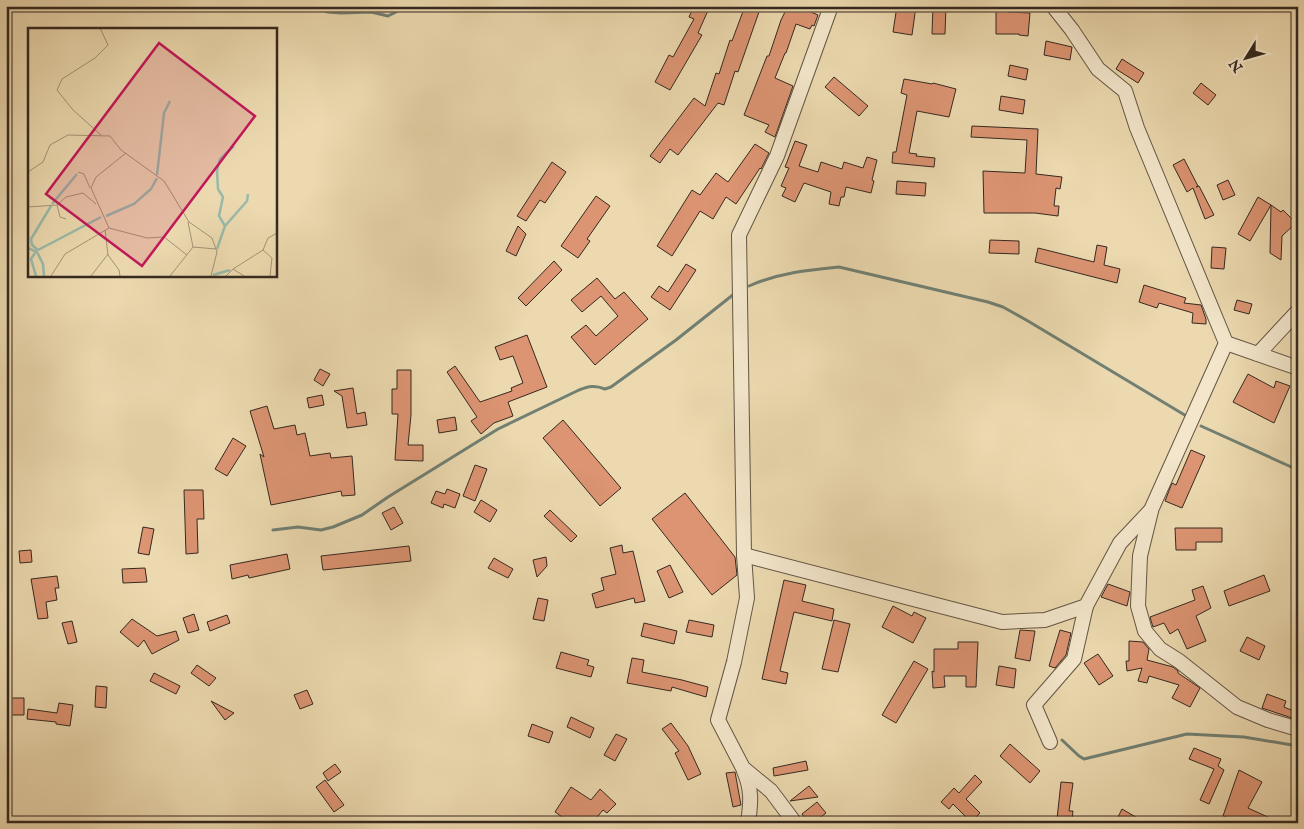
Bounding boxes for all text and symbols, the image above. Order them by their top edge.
inset map [28,28,276,276]
north arrow [1222,32,1272,82]
text: N [1226,55,1248,76]

